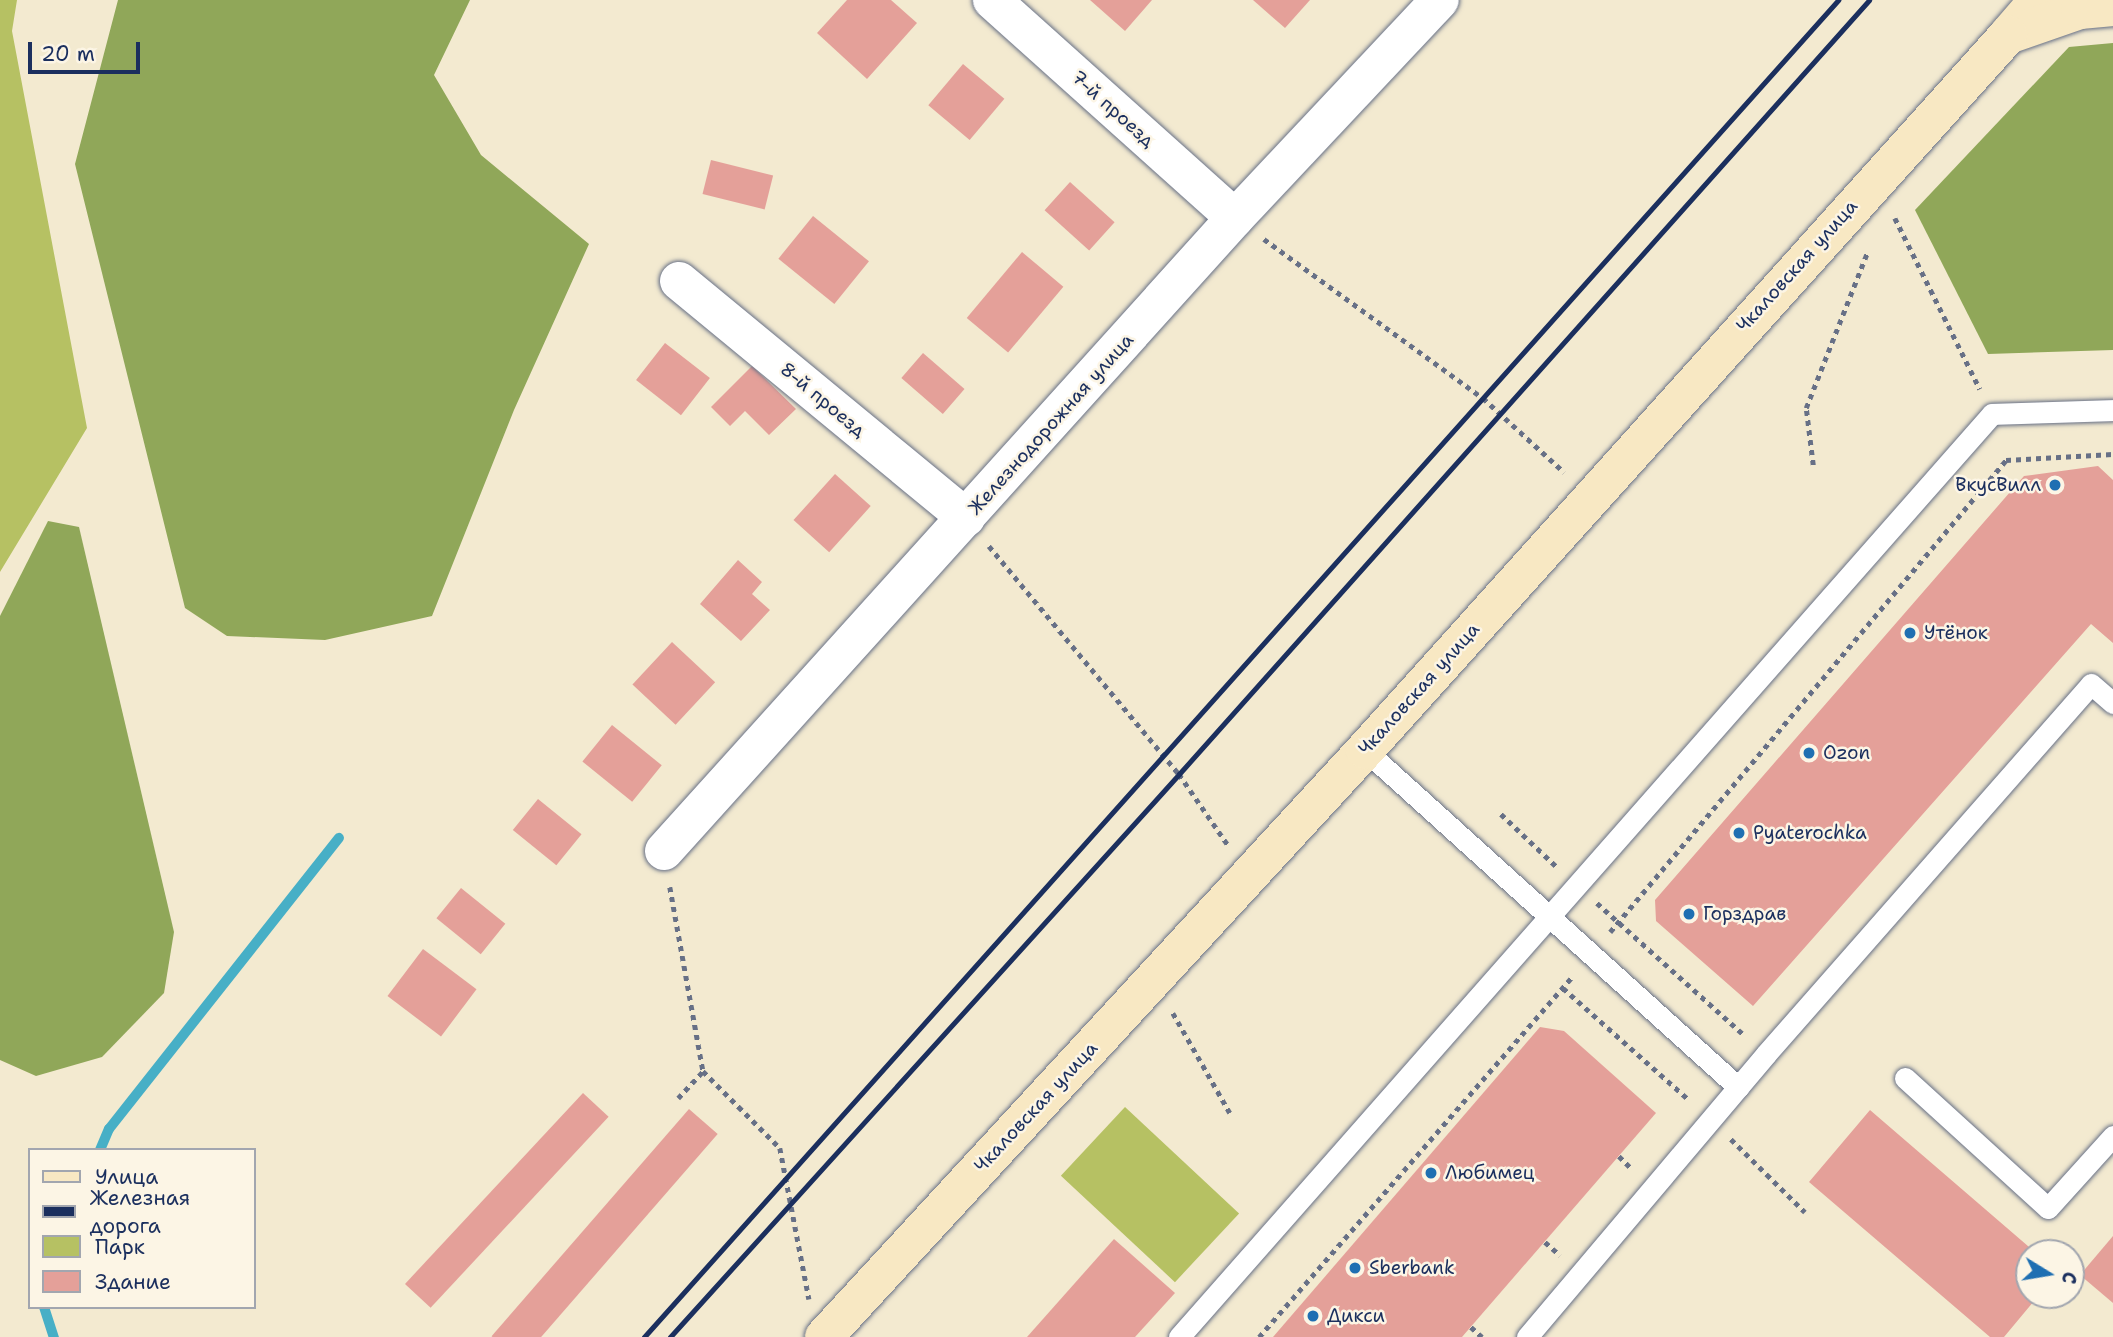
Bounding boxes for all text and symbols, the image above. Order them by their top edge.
scale bar [32,28,144,72]
text: 20 m [41,40,95,68]
street label: 7-й проезд [1067,66,1159,152]
street label: Чкаловская улица [1732,195,1862,337]
street label: Железнодорожная улица [964,329,1138,519]
street label: 8-й проезд [776,358,870,442]
place label: ВкусВилл [1955,474,2041,496]
marker: ВкусВилл [2047,477,2063,493]
street label: Чкаловская улица [1354,618,1484,760]
place label: Утёнок [1924,622,1988,644]
marker: Утёнок [1902,625,1918,641]
place label: Ozon [1823,742,1870,764]
marker: Ozon [1801,745,1817,761]
place label: Pyaterochka [1753,822,1867,844]
marker: Pyaterochka [1731,825,1747,841]
place label: Горздрав [1703,903,1786,925]
marker: Горздрав [1681,906,1697,922]
street label: Чкаловская улица [970,1037,1102,1177]
legend [28,1148,256,1309]
place label: Любимец [1445,1162,1535,1184]
text: Улица [95,1163,158,1191]
marker: Любимец [1423,1165,1439,1181]
text: Железная дорога [90,1184,190,1240]
text: Парк [95,1233,145,1261]
north arrow [2015,1239,2085,1309]
place label: Sberbank [1369,1257,1455,1279]
marker: Sberbank [1347,1260,1363,1276]
text: Здание [95,1268,171,1296]
text: С [2056,1270,2083,1286]
place label: Дикси [1327,1305,1385,1327]
marker: Дикси [1305,1308,1321,1324]

